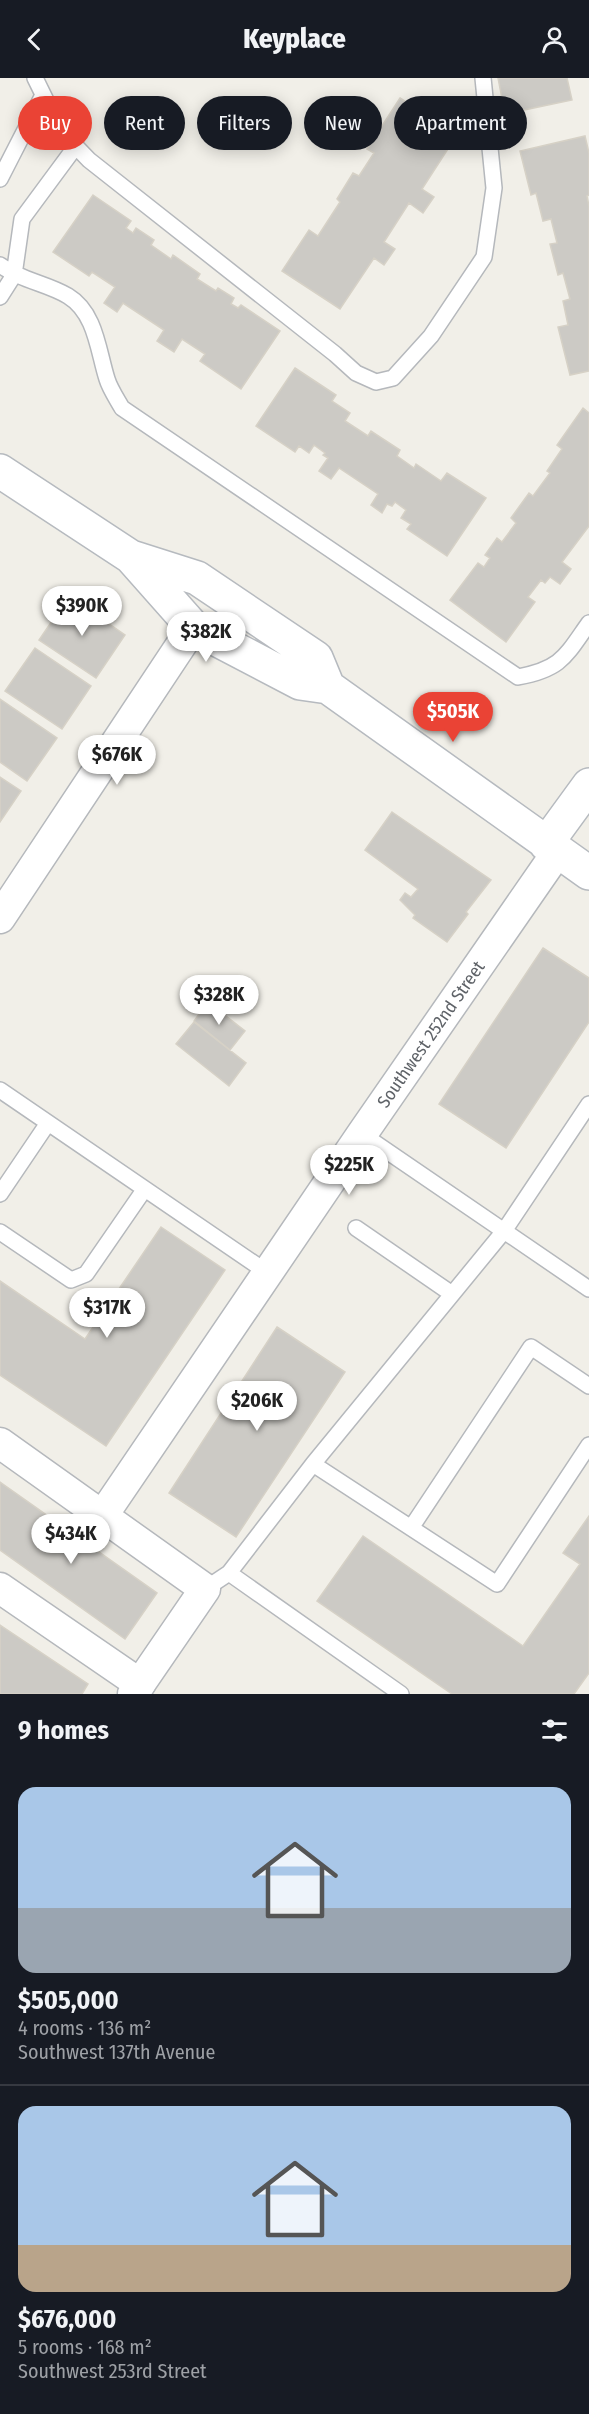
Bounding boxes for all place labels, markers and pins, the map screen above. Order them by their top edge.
pin: $390K [40,586,124,637]
pin: $382K [164,612,248,663]
pin: $505K [411,692,495,743]
pin: $676K [75,735,159,786]
pin: $328K [177,975,261,1026]
pin: $225K [307,1145,391,1196]
pin: $317K [65,1288,149,1339]
pin: $206K [215,1381,299,1432]
pin: $434K [29,1514,113,1565]

